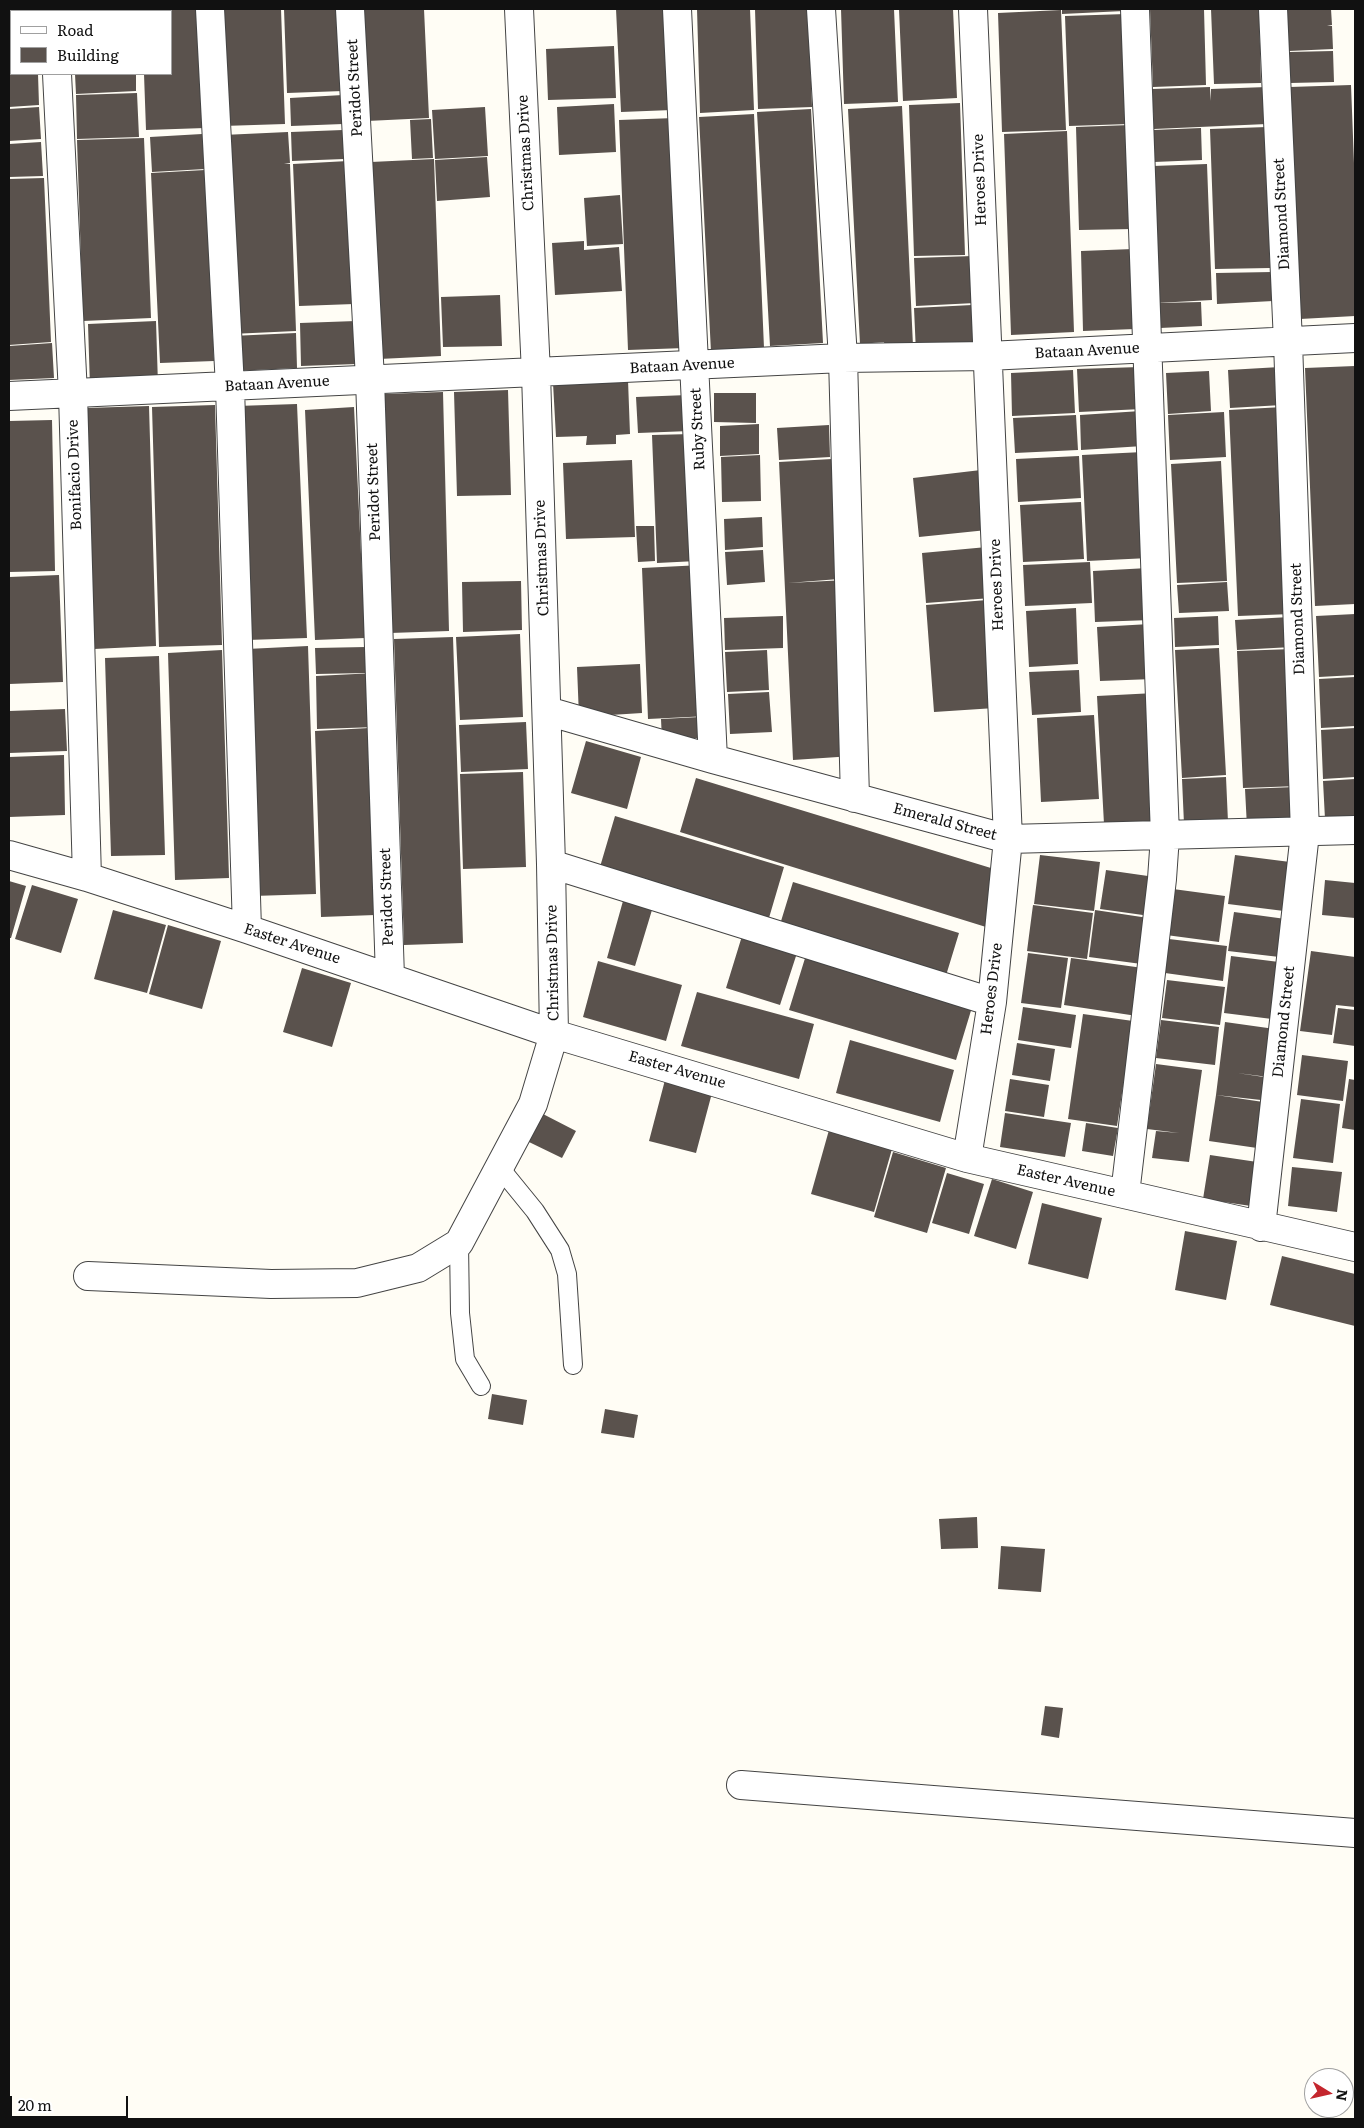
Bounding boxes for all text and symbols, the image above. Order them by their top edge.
legend [10,10,172,75]
text: Road [57,18,93,41]
street label: Peridot Street [343,38,367,138]
text: Building [57,43,119,66]
street label: Christmas Drive [514,94,538,212]
street label: Heroes Drive [969,133,991,227]
street label: Diamond Street [1270,157,1294,271]
street label: Bataan Avenue [1034,339,1140,363]
street label: Bataan Avenue [629,354,735,378]
street label: Bataan Avenue [224,372,330,396]
street label: Ruby Street [687,387,709,471]
street label: Bonifacio Drive [64,419,86,531]
street label: Peridot Street [363,443,385,541]
street label: Christmas Drive [531,500,553,616]
street label: Heroes Drive [986,538,1008,632]
street label: Diamond Street [1287,563,1309,675]
street label: Emerald Street [891,799,999,845]
street label: Peridot Street [376,848,398,946]
street label: Christmas Drive [543,905,563,1021]
street label: Easter Avenue [241,920,343,968]
street label: Heroes Drive [977,942,1007,1036]
street label: Diamond Street [1269,965,1299,1079]
street label: Easter Avenue [626,1047,728,1093]
street label: Easter Avenue [1015,1161,1117,1201]
north arrow [1304,2068,1354,2118]
scale bar [12,2086,130,2118]
text: N [1332,2088,1354,2103]
text: 20 m [18,2093,52,2116]

